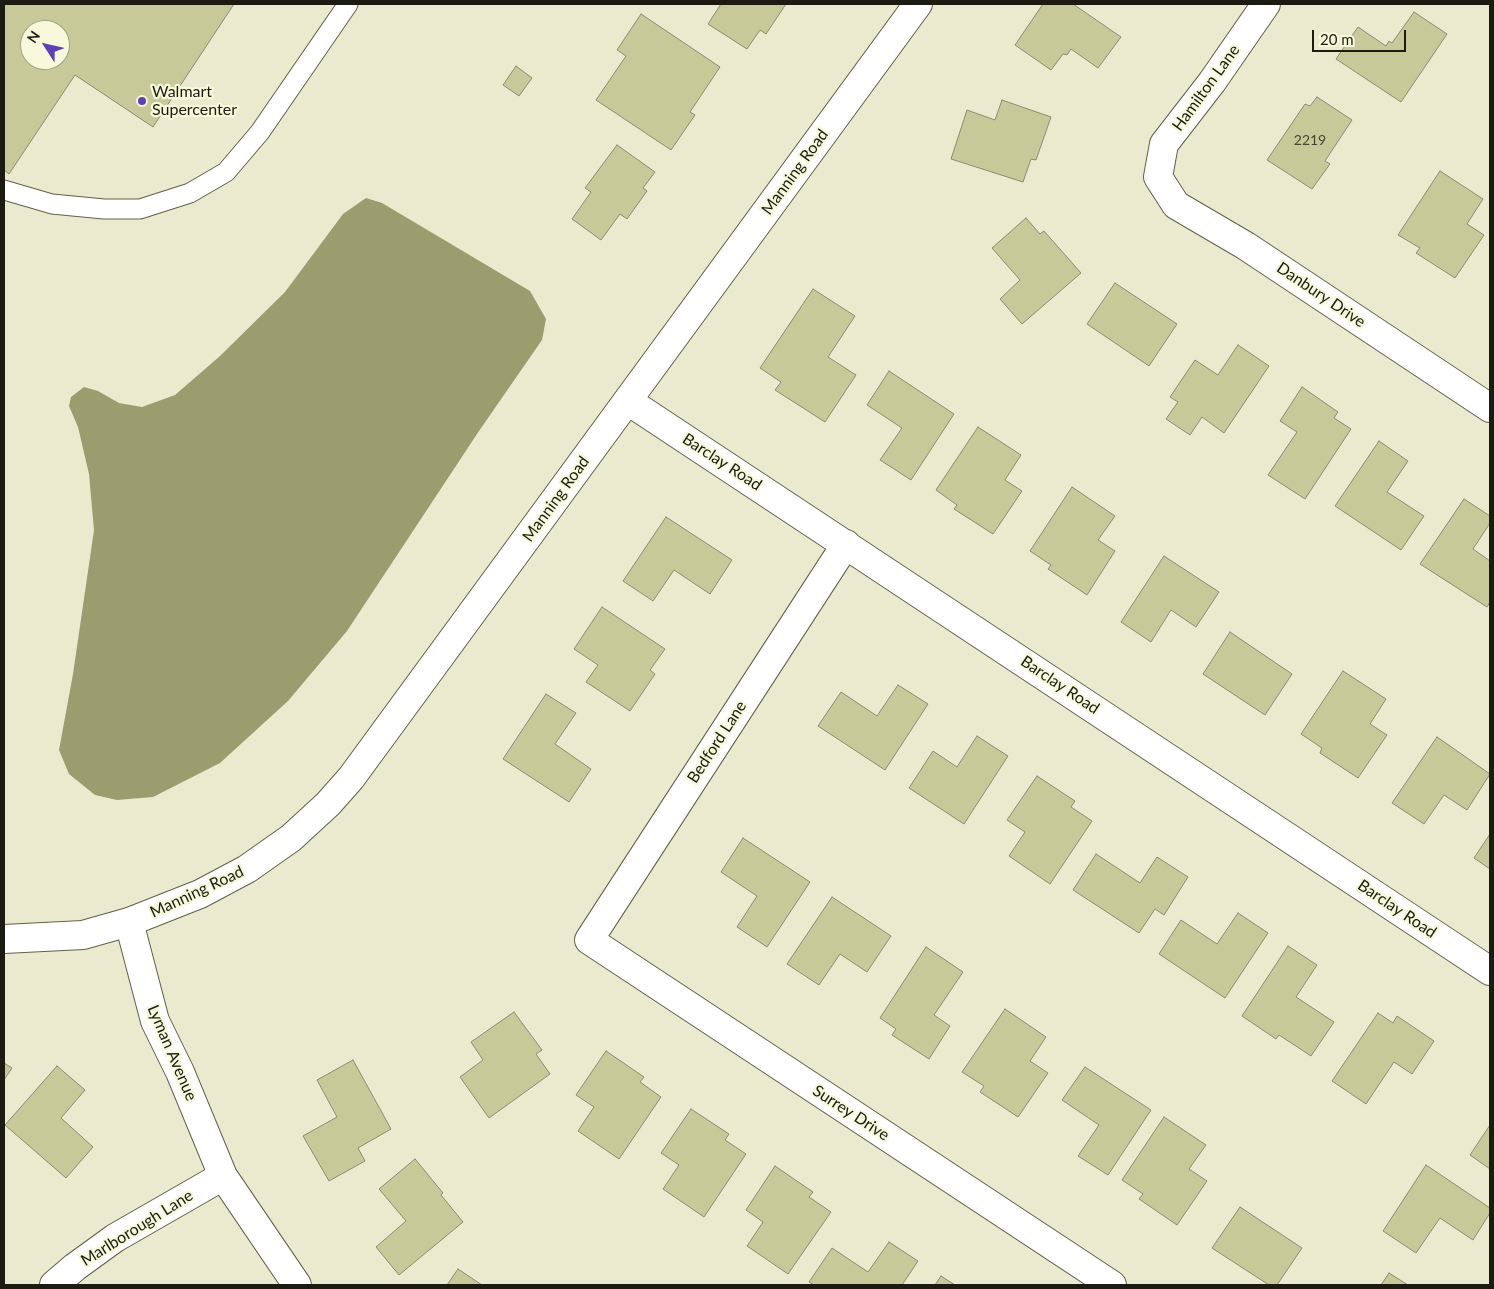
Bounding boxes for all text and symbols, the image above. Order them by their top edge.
north arrow [20,20,70,70]
scale bar [1314,20,1408,52]
text: N [23,27,43,46]
text: 20 m [1320,30,1354,48]
street label: Hamilton Lane [1168,41,1244,135]
place label: Walmart Supercenter [152,82,237,120]
marker: Walmart Supercenter [136,95,148,107]
street label: Manning Road [758,125,832,219]
house number: 2219 [1294,132,1326,148]
street label: Danbury Drive [1273,258,1369,332]
street label: Barclay Road [679,429,765,495]
street label: Manning Road [519,452,593,546]
street label: Barclay Road [1017,652,1103,718]
street label: Bedford Lane [683,697,751,787]
street label: Manning Road [147,862,247,922]
street label: Barclay Road [1354,876,1440,942]
street label: Lyman Avenue [143,1002,201,1104]
street label: Surrey Drive [809,1081,893,1145]
street label: Marlborough Lane [77,1186,197,1270]

